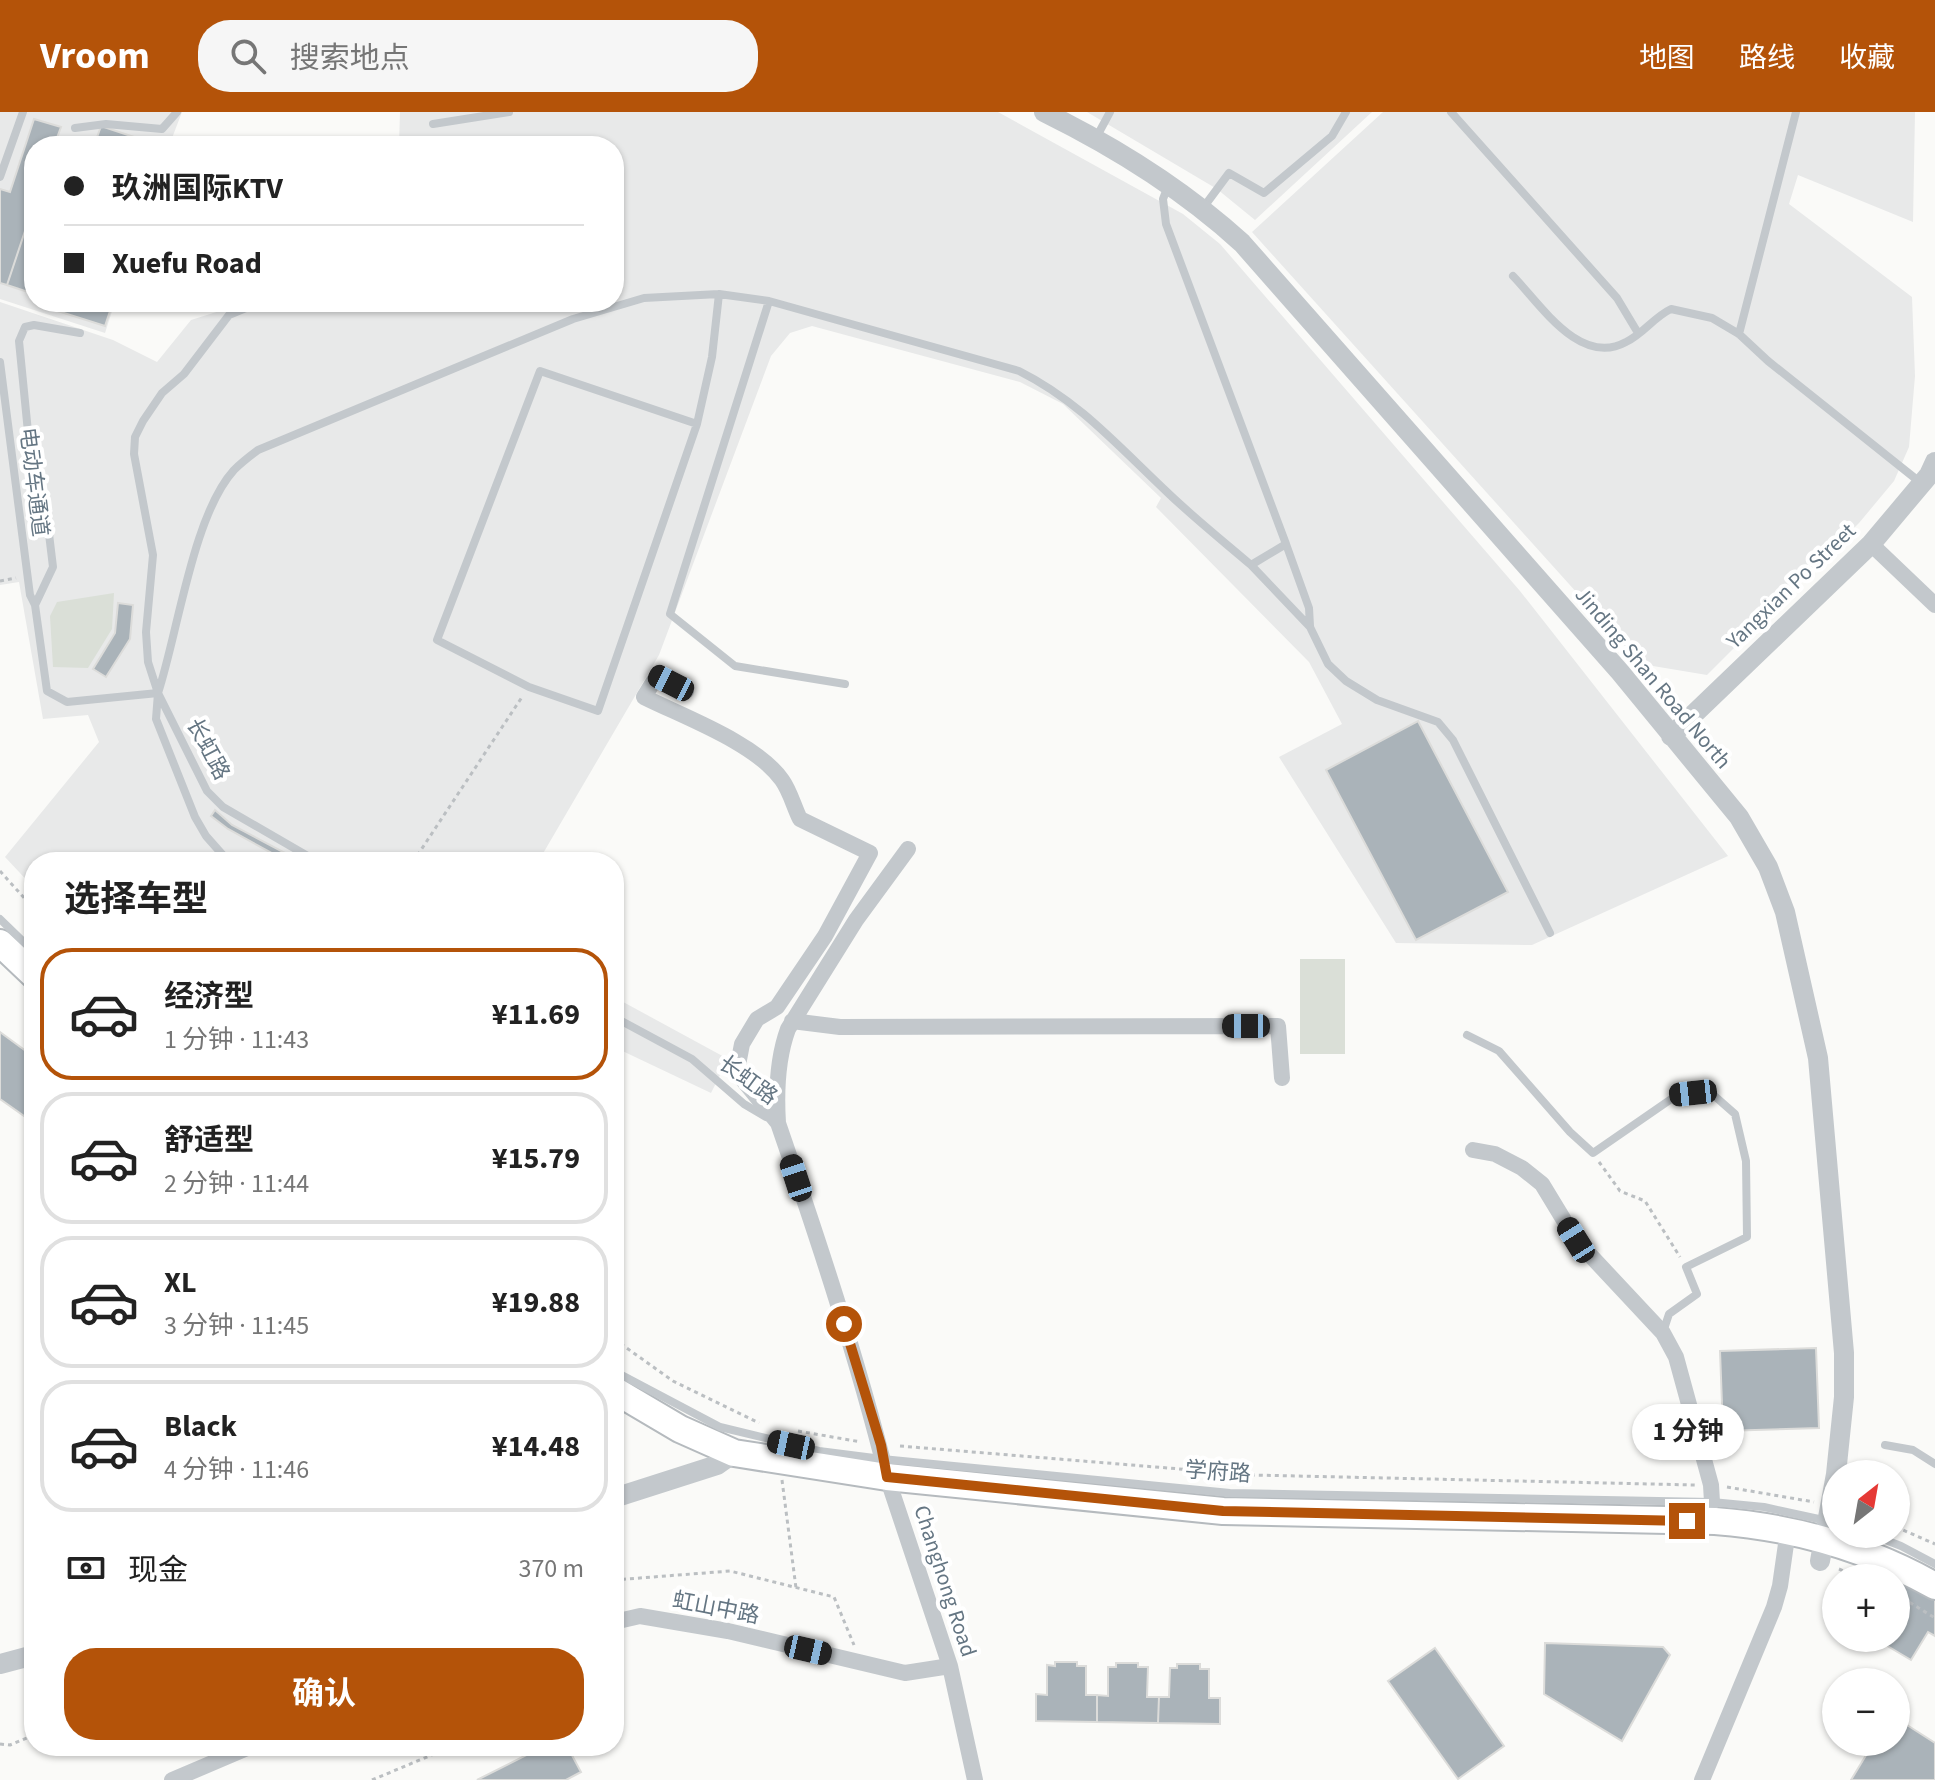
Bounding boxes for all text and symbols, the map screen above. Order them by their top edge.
search box [198,20,758,92]
text: Vroom [40,29,150,83]
icon: search [226,34,270,78]
text: 搜索地点 [290,37,410,80]
text: 地图 [1639,38,1695,78]
text: 路线 [1739,38,1795,78]
text: 收藏 [1839,38,1895,78]
text: 玖洲国际KTV [112,167,283,210]
text: Xuefu Road [112,242,262,285]
street label: 电动车通道 [11,425,57,539]
street label: Yangxian Po Street [1718,515,1863,657]
street label: Jinding Shan Road North [1567,580,1739,776]
car [644,661,698,705]
street label: 长虹路 [178,712,238,786]
text: 选择车型 [64,874,208,925]
text: 经济型 [164,975,254,1018]
icon: car [68,978,140,1050]
text: ¥11.69 [492,993,580,1036]
car [1222,1014,1270,1038]
text: 1 分钟 · 11:43 [164,1021,309,1058]
street label: 长虹路 [712,1048,784,1112]
car [1668,1079,1718,1107]
text: 舒适型 [164,1119,254,1162]
icon: car [68,1122,140,1194]
text: ¥15.79 [492,1137,580,1180]
car [777,1151,815,1205]
text: 2 分钟 · 11:44 [164,1165,309,1202]
car [1553,1213,1599,1267]
text: XL [164,1261,197,1304]
icon: car [68,1266,140,1338]
text: ¥19.88 [492,1281,580,1324]
route start [826,1306,862,1342]
text: 3 分钟 · 11:45 [164,1307,309,1344]
text: Black [164,1405,237,1448]
callout: 1 分钟 [1631,1405,1743,1461]
icon: car [68,1410,140,1482]
text: 1 分钟 [1653,1413,1723,1450]
text: ¥14.48 [492,1425,580,1468]
car [765,1428,817,1462]
text: 4 分钟 · 11:46 [164,1451,309,1488]
street label: 学府路 [1184,1454,1252,1490]
north arrow [1822,1460,1910,1548]
map controls [1822,1460,1910,1756]
street label: Changhong Road [905,1501,985,1661]
route end [1669,1503,1705,1539]
icon: cash [64,1546,108,1590]
text: 现金 [128,1549,188,1592]
text: 370 m [518,1550,584,1587]
button: + [1822,1564,1910,1652]
street label: 虹山中路 [670,1584,762,1632]
car [782,1633,834,1667]
button: 确认 [64,1648,584,1740]
button: − [1822,1668,1910,1756]

